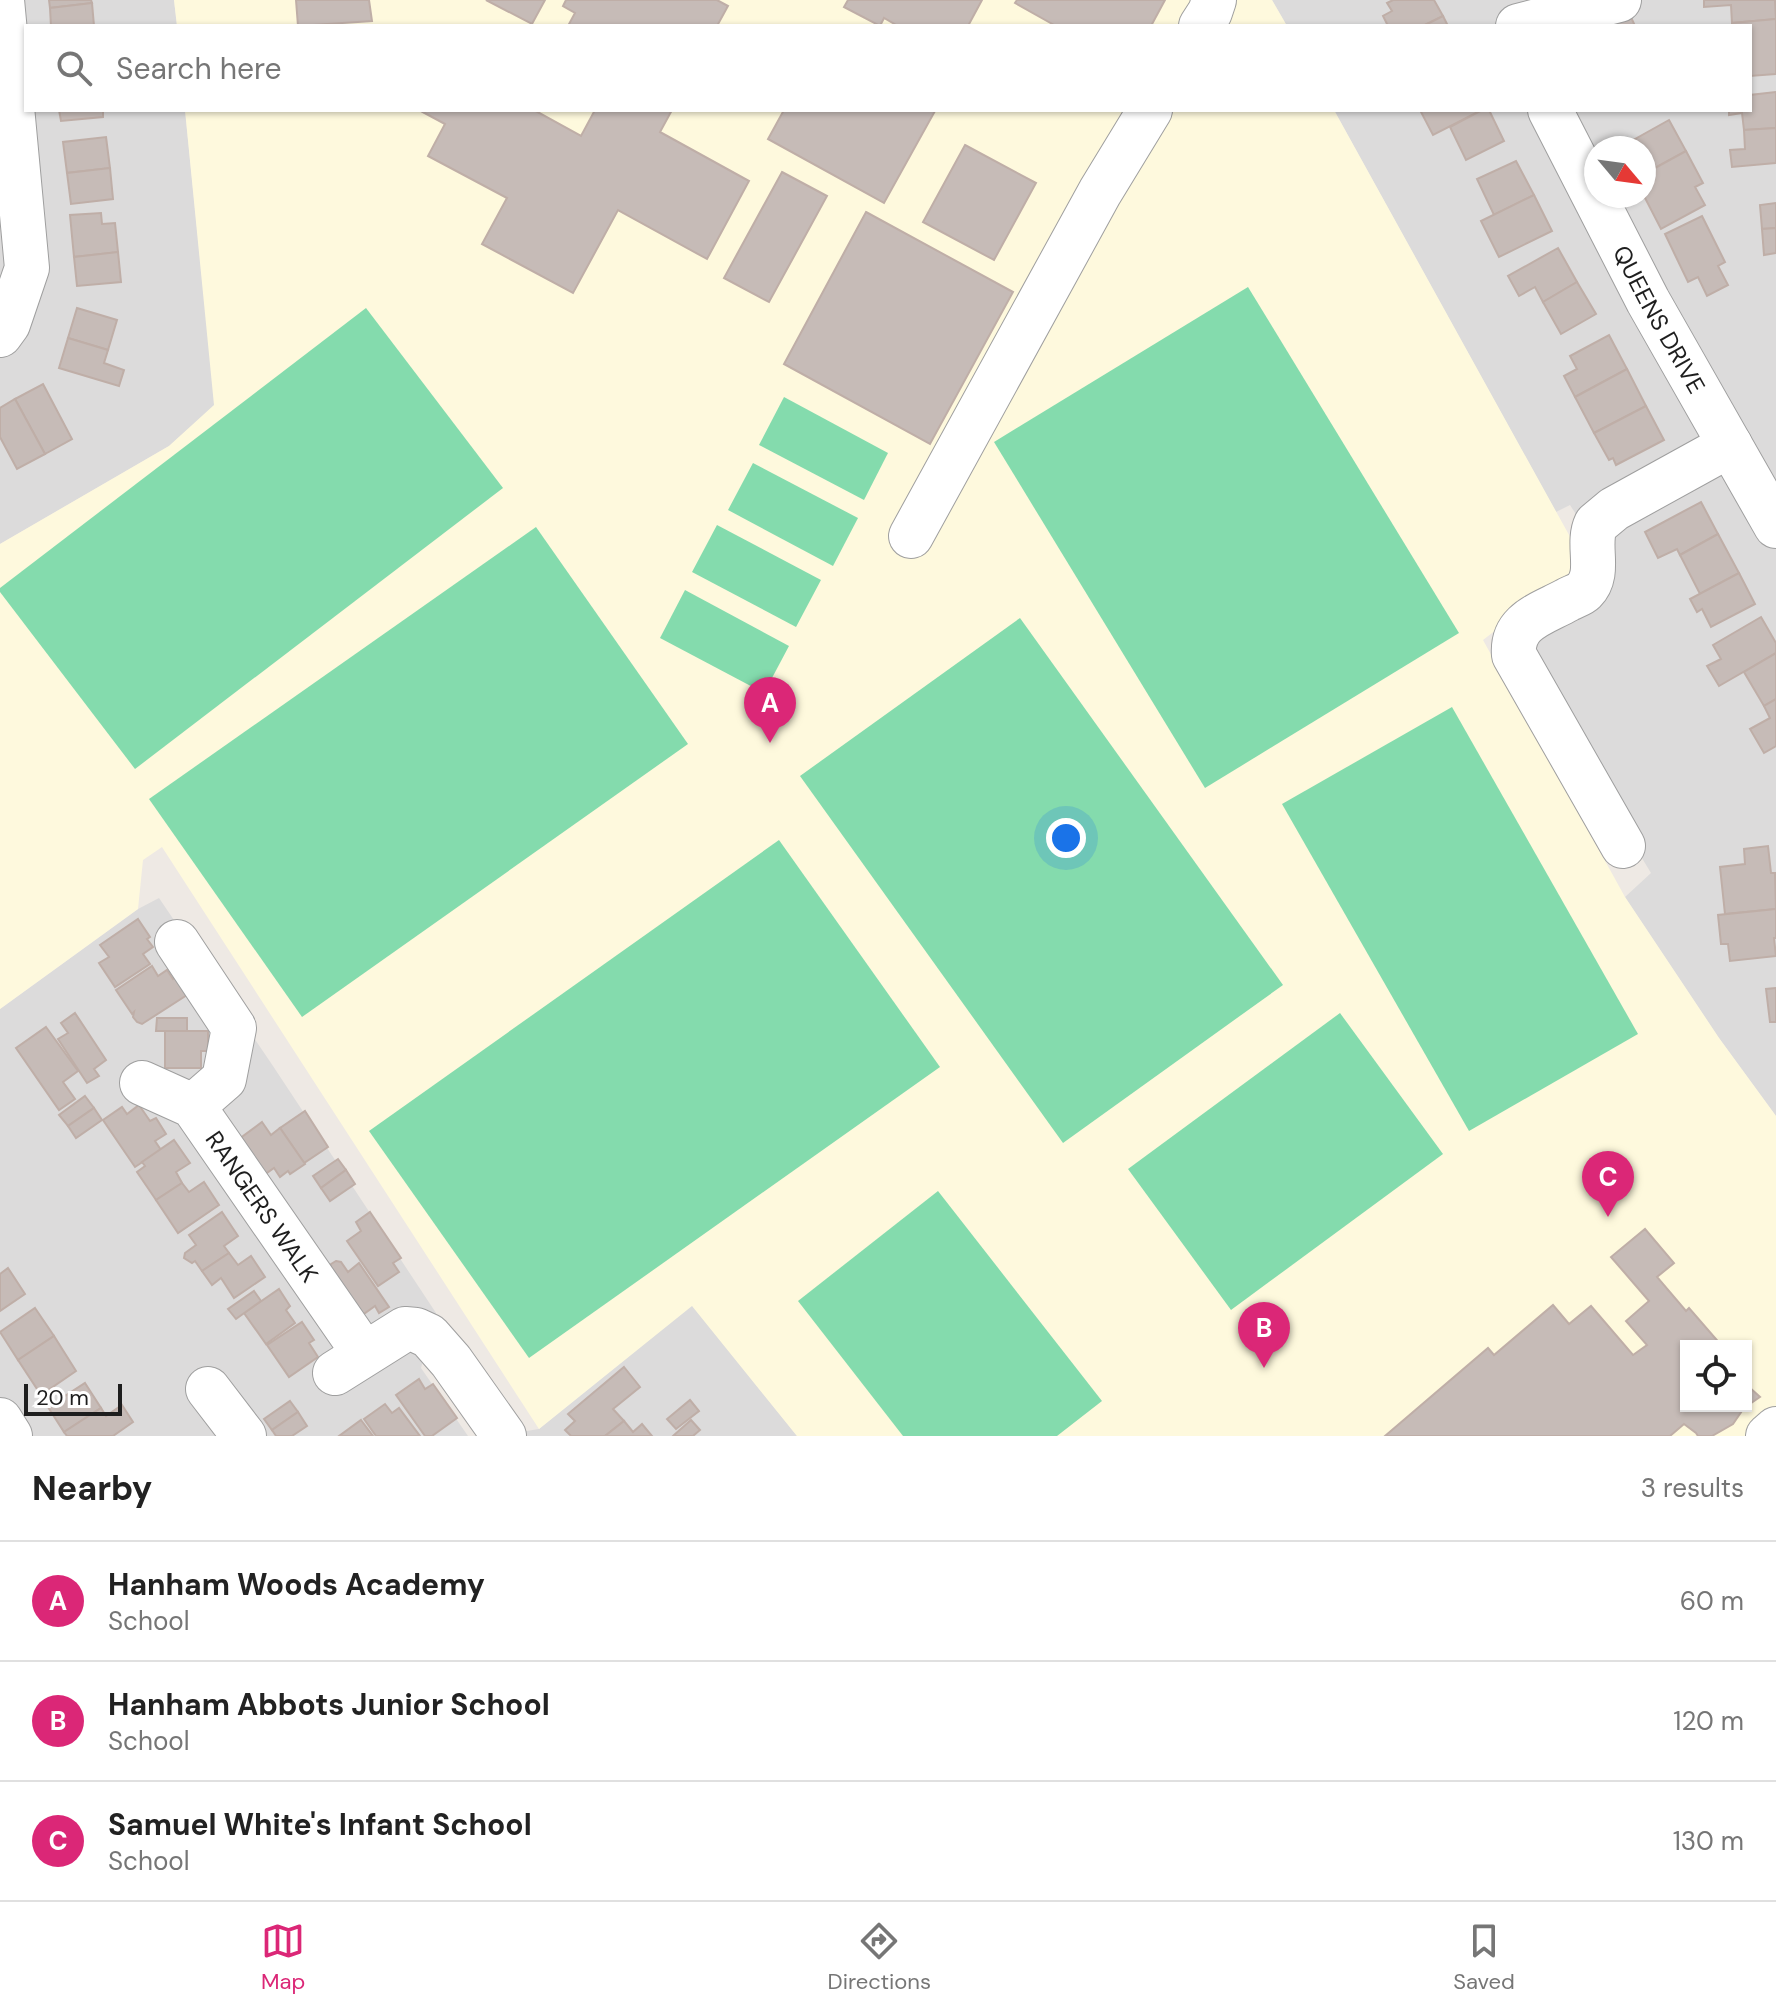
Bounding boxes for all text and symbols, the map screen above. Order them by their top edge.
search box [24,24,1752,112]
icon: search [52,46,96,90]
text: Search here [116,49,282,88]
north arrow [1584,136,1656,208]
street label: QUEENS DRIVE [1606,240,1713,399]
pin: A [744,677,796,743]
your location [1046,818,1086,858]
street label: RANGERS WALK [199,1125,326,1288]
pin: C [1582,1151,1634,1217]
pin: B [1238,1302,1290,1368]
map controls [1680,1340,1752,1412]
button: locate [1680,1340,1752,1412]
scale bar [24,1380,122,1416]
text: 20 m [36,1383,89,1412]
text: Nearby [32,1466,152,1511]
text: 3 results [1641,1471,1744,1505]
text: Hanham Woods Academy [108,1565,485,1604]
text: A [49,1584,67,1618]
text: 60 m [1680,1584,1744,1618]
text: School [108,1604,190,1638]
text: Hanham Abbots Junior School [108,1685,550,1724]
text: B [50,1704,66,1738]
text: 120 m [1673,1704,1744,1738]
text: School [108,1724,190,1758]
text: Samuel White's Infant School [108,1805,532,1844]
text: C [48,1824,68,1858]
text: 130 m [1673,1824,1744,1858]
text: School [108,1844,190,1878]
tab: Map [261,1919,305,1996]
tab: Directions [828,1919,931,1996]
tab: Saved [1453,1919,1515,1996]

